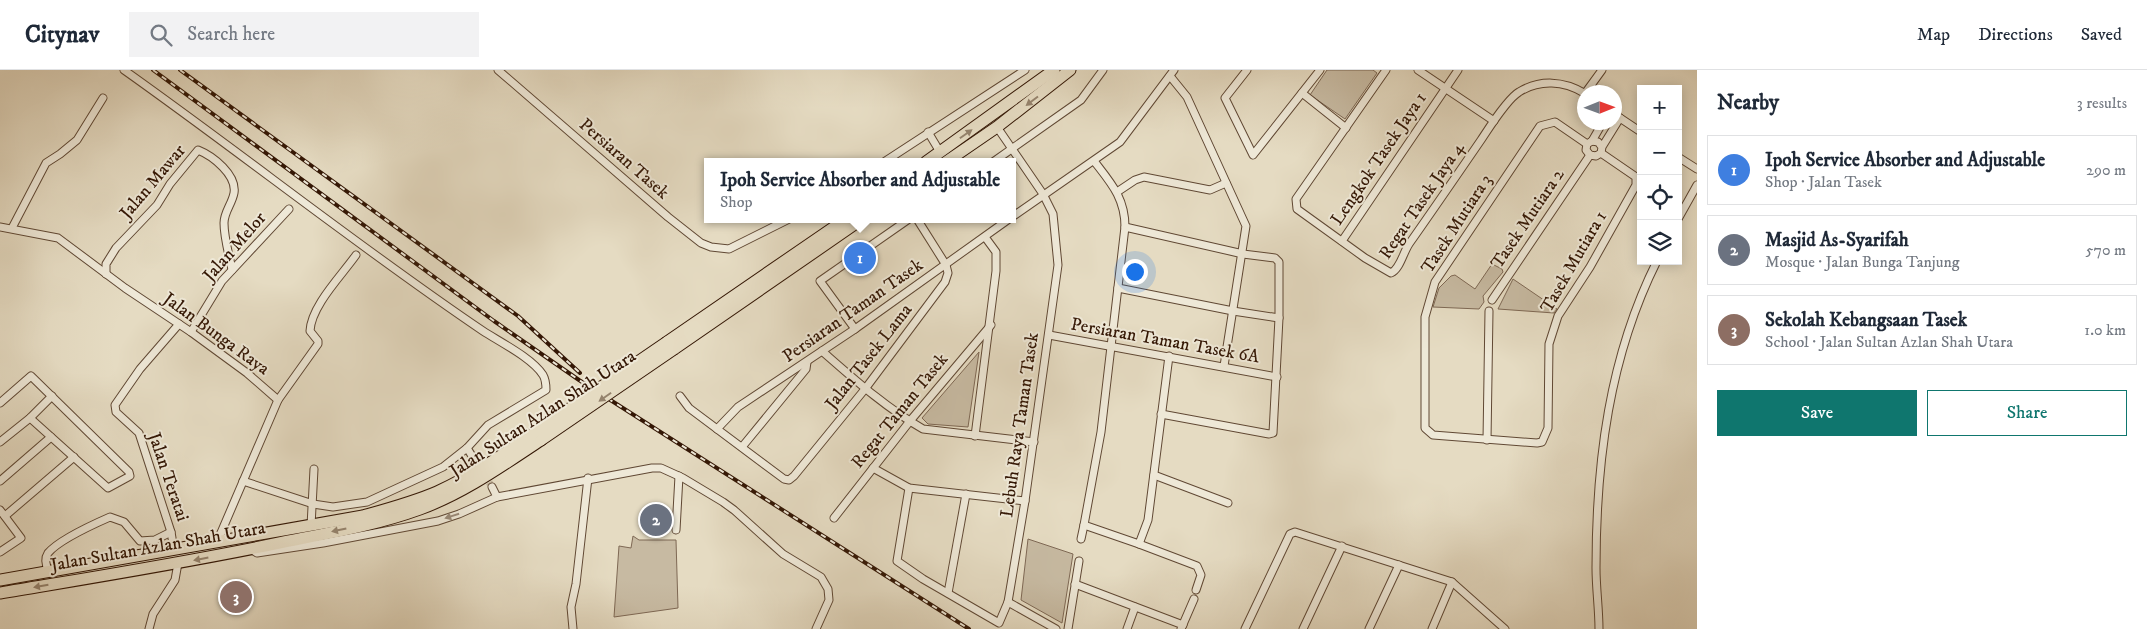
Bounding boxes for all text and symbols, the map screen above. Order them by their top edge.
search box [129,12,479,57]
text: Citynav [25,20,99,50]
icon: search [147,21,175,49]
text: Search here [187,23,275,46]
text: Map [1917,24,1950,46]
text: Directions [1978,24,2053,46]
text: Saved [2081,24,2122,46]
north arrow [1577,85,1622,130]
map controls [1637,85,1682,265]
button: + [1637,85,1682,130]
street label: Lengkok Tasek Jaya 1 [1326,88,1432,230]
text: Nearby [1717,90,1779,116]
text: 3 results [2077,93,2127,113]
one-way arrow [1026,95,1039,106]
street label: Persiaran Tasek [574,114,674,204]
one-way arrow [959,128,972,139]
button: − [1637,130,1682,175]
street label: Regat Tasek Jaya 4 [1375,138,1470,264]
street label: Jalan Mawar [114,140,191,225]
text: Ipoh Service Absorber and Adjustable [1765,149,2045,172]
popup [704,158,1016,223]
text: 1 [1731,160,1737,180]
text: 290 m [2086,160,2126,180]
street label: Tasek Mutiara 2 [1486,165,1570,273]
text: Ipoh Service Absorber and Adjustable [720,169,1000,192]
street label: Tasek Mutiara 3 [1417,170,1497,278]
text: Shop · Jalan Tasek [1765,172,1882,192]
button: locate [1637,175,1682,220]
text: Shop [720,192,752,212]
street label: Jalan Melor [197,207,271,288]
street label: Tasek Mutiara 1 [1536,207,1612,317]
button: layers [1637,220,1682,265]
text: Masjid As-Syarifah [1765,229,1909,252]
pin: 1 [844,239,876,277]
text: 2 [1730,240,1738,260]
text: 570 m [2086,240,2126,260]
text: Mosque · Jalan Bunga Tanjung [1765,252,1960,272]
street label: Persiaran Taman Tasek [779,254,928,368]
your location [1122,259,1148,285]
street label: Jalan Bunga Raya [157,287,274,380]
street label: Jalan Tasek Lama [820,299,917,416]
text: Sekolah Kebangsaan Tasek [1765,309,1967,332]
street label: Persiaran Taman Tasek 6A [1069,314,1262,369]
text: 3 [1731,320,1737,340]
text: 1.0 km [2084,320,2126,340]
street label: Lebuh Raya Taman Tasek [996,331,1044,519]
text: School · Jalan Sultan Azlan Shah Utara [1765,332,2013,352]
street label: Jalan Sultan Azlan Shah Utara [444,345,641,484]
street label: Regat Taman Tasek [847,349,953,473]
button: Save [1717,390,1917,436]
button: Share [1927,390,2127,436]
one-way arrow [598,392,612,402]
street label: Jalan Teratai [142,428,193,524]
pin: 2 [640,501,672,539]
one-way arrow [445,513,460,521]
street label: Jalan Sultan Azlan Shah Utara [47,517,267,577]
one-way arrow [331,527,347,535]
one-way arrow [193,555,209,563]
pin: 3 [220,578,252,616]
one-way arrow [32,582,48,590]

